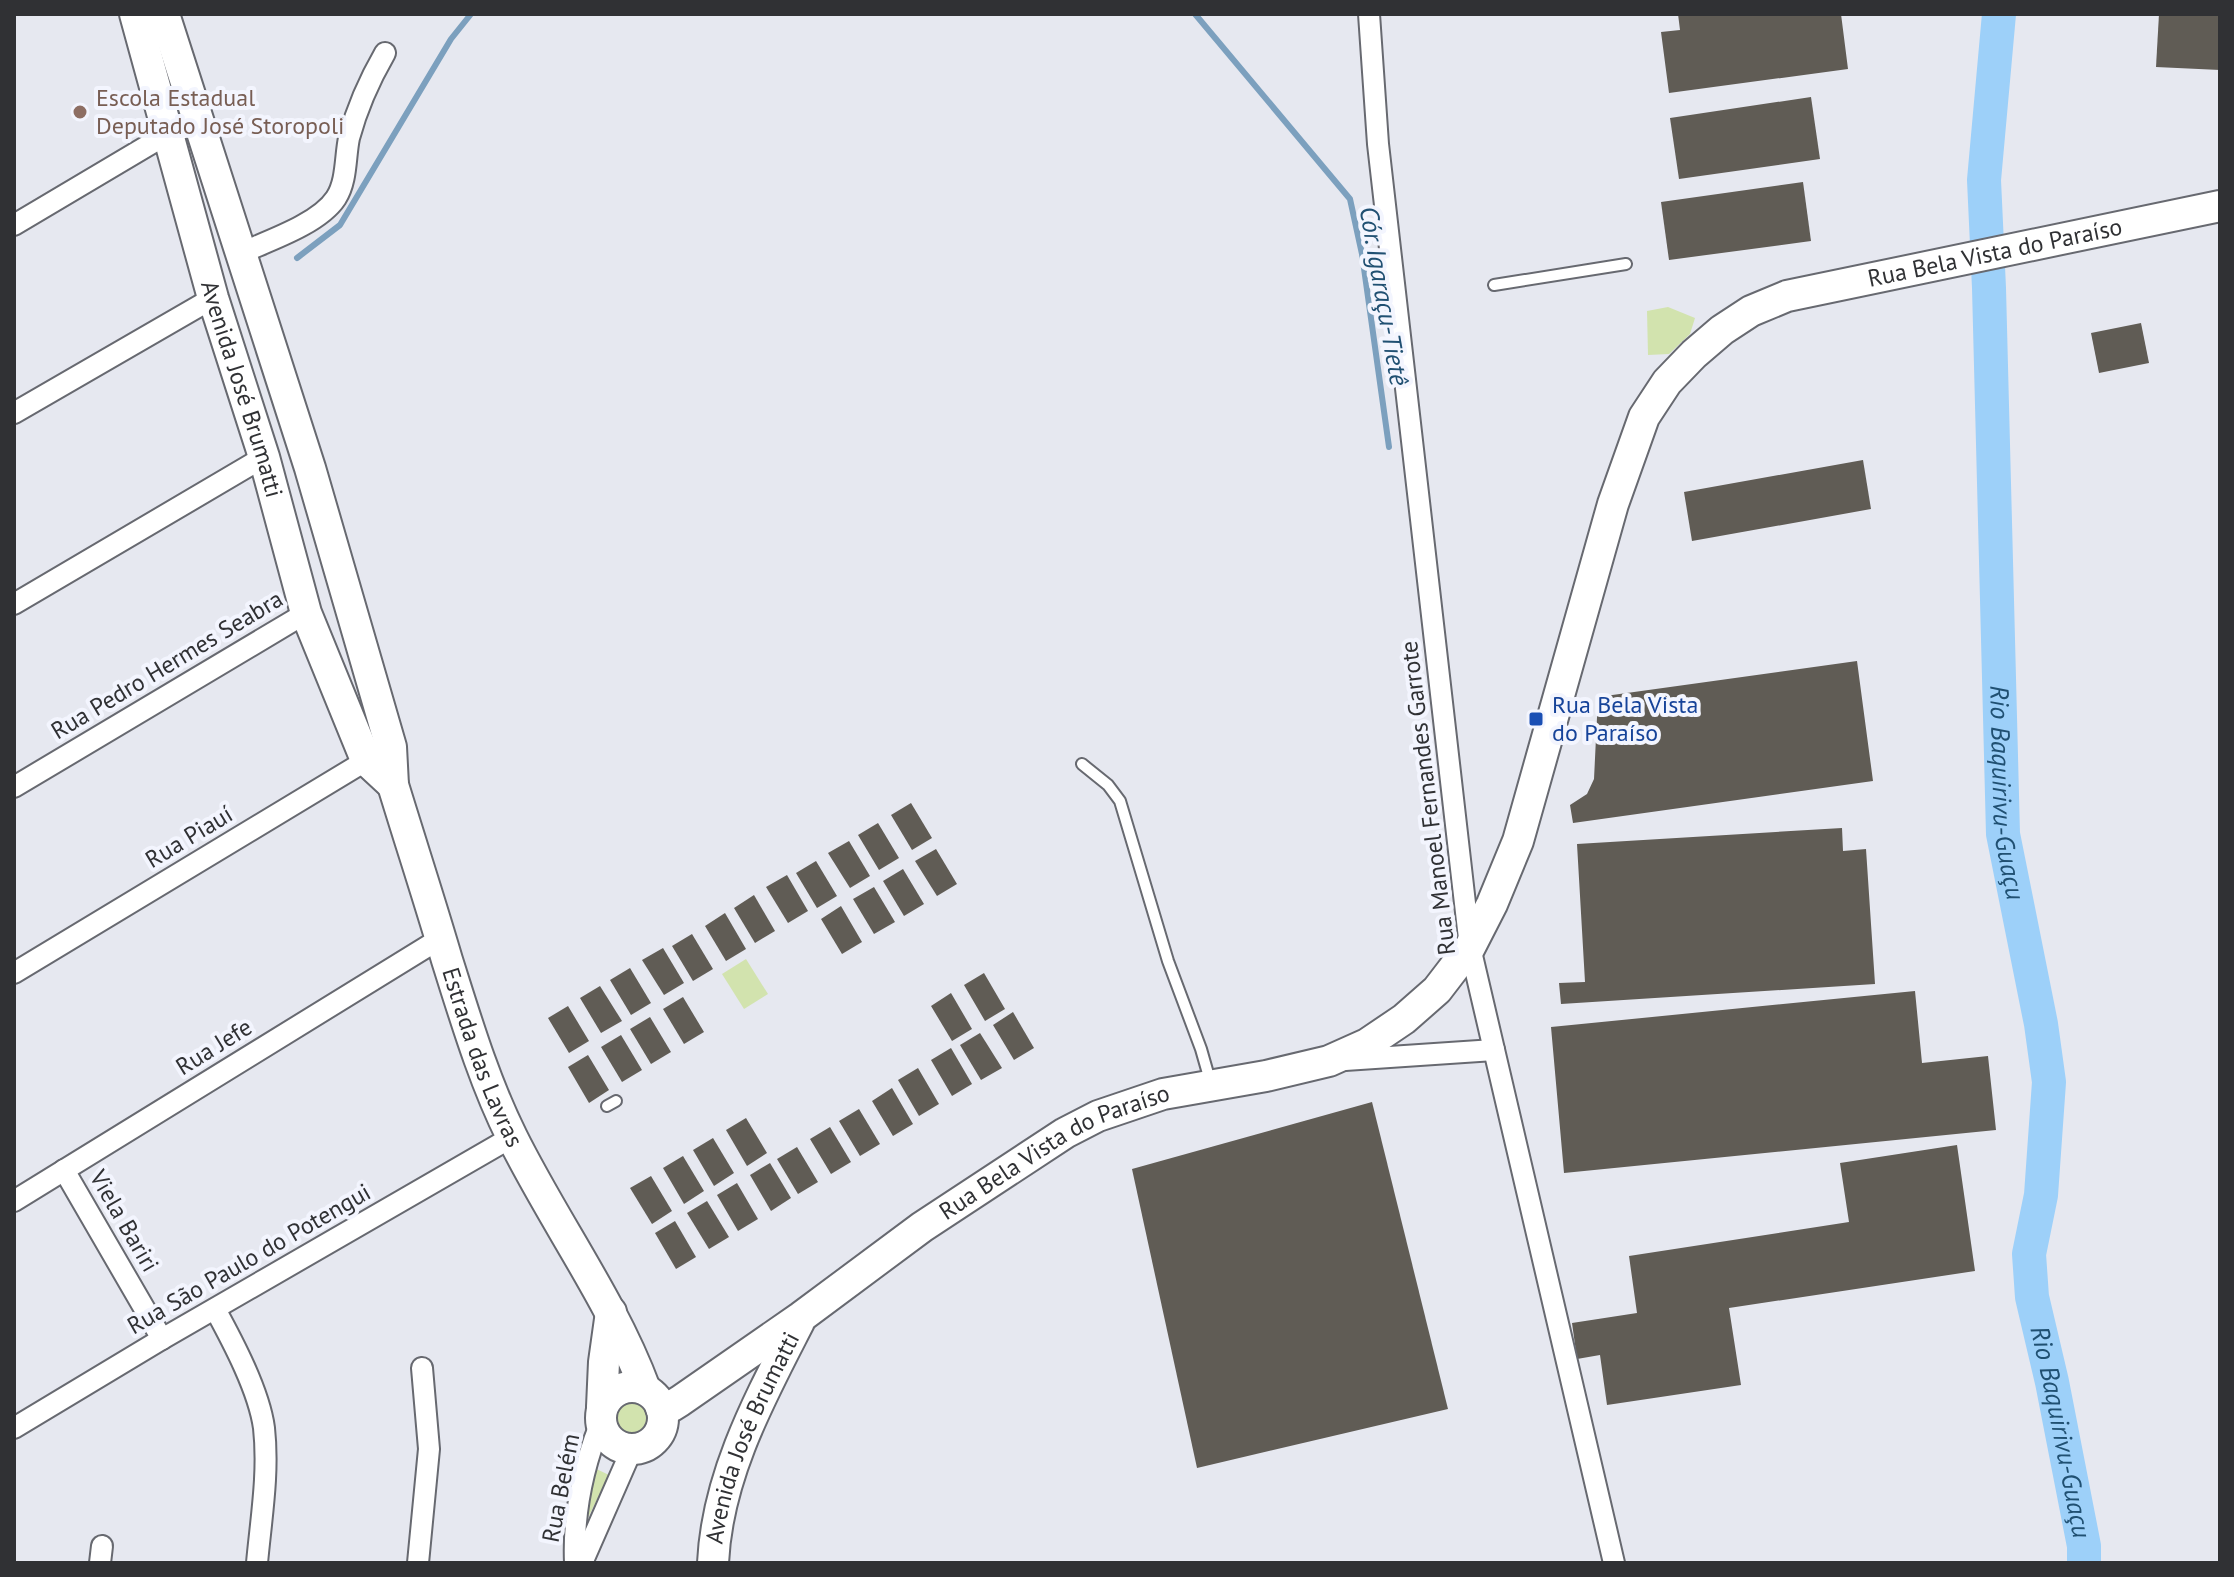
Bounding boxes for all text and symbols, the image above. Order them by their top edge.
place label: Escola Estadual Deputado José Storopoli [96,82,344,141]
marker: Escola Estadual Deputado José Storopoli [71,103,89,121]
water label: Cór. Igaraçu-Tietê [1352,204,1416,388]
street label: Rua Bela Vista do Paraíso [1865,211,2125,294]
street label: Avenida José Brumatti [194,277,290,501]
street label: Rua Pedro Hermes Seabra [45,583,288,746]
street label: Rua Manoel Fernandes Garrote [1393,639,1462,957]
water label: Rio Baquirivu-Guaçu [1983,685,2033,903]
place label: Rua Bela Vista do Paraíso [1552,689,1698,748]
marker: Rua Bela Vista do Paraíso [1527,710,1545,728]
street label: Rua Piauí [139,798,238,875]
street label: Estrada das Lavras [435,963,530,1152]
street label: Rua Jefe [170,1011,258,1082]
street label: Rua Bela Vista do Paraíso [933,1077,1173,1226]
street label: Viela Bariri [82,1163,166,1277]
street label: Rua São Paulo do Potengui [122,1176,376,1341]
water label: Rio Baquirivu-Guaçu [2023,1323,2099,1541]
street label: Avenida José Brumatti [699,1326,806,1546]
street label: Rua Belém [535,1431,586,1545]

